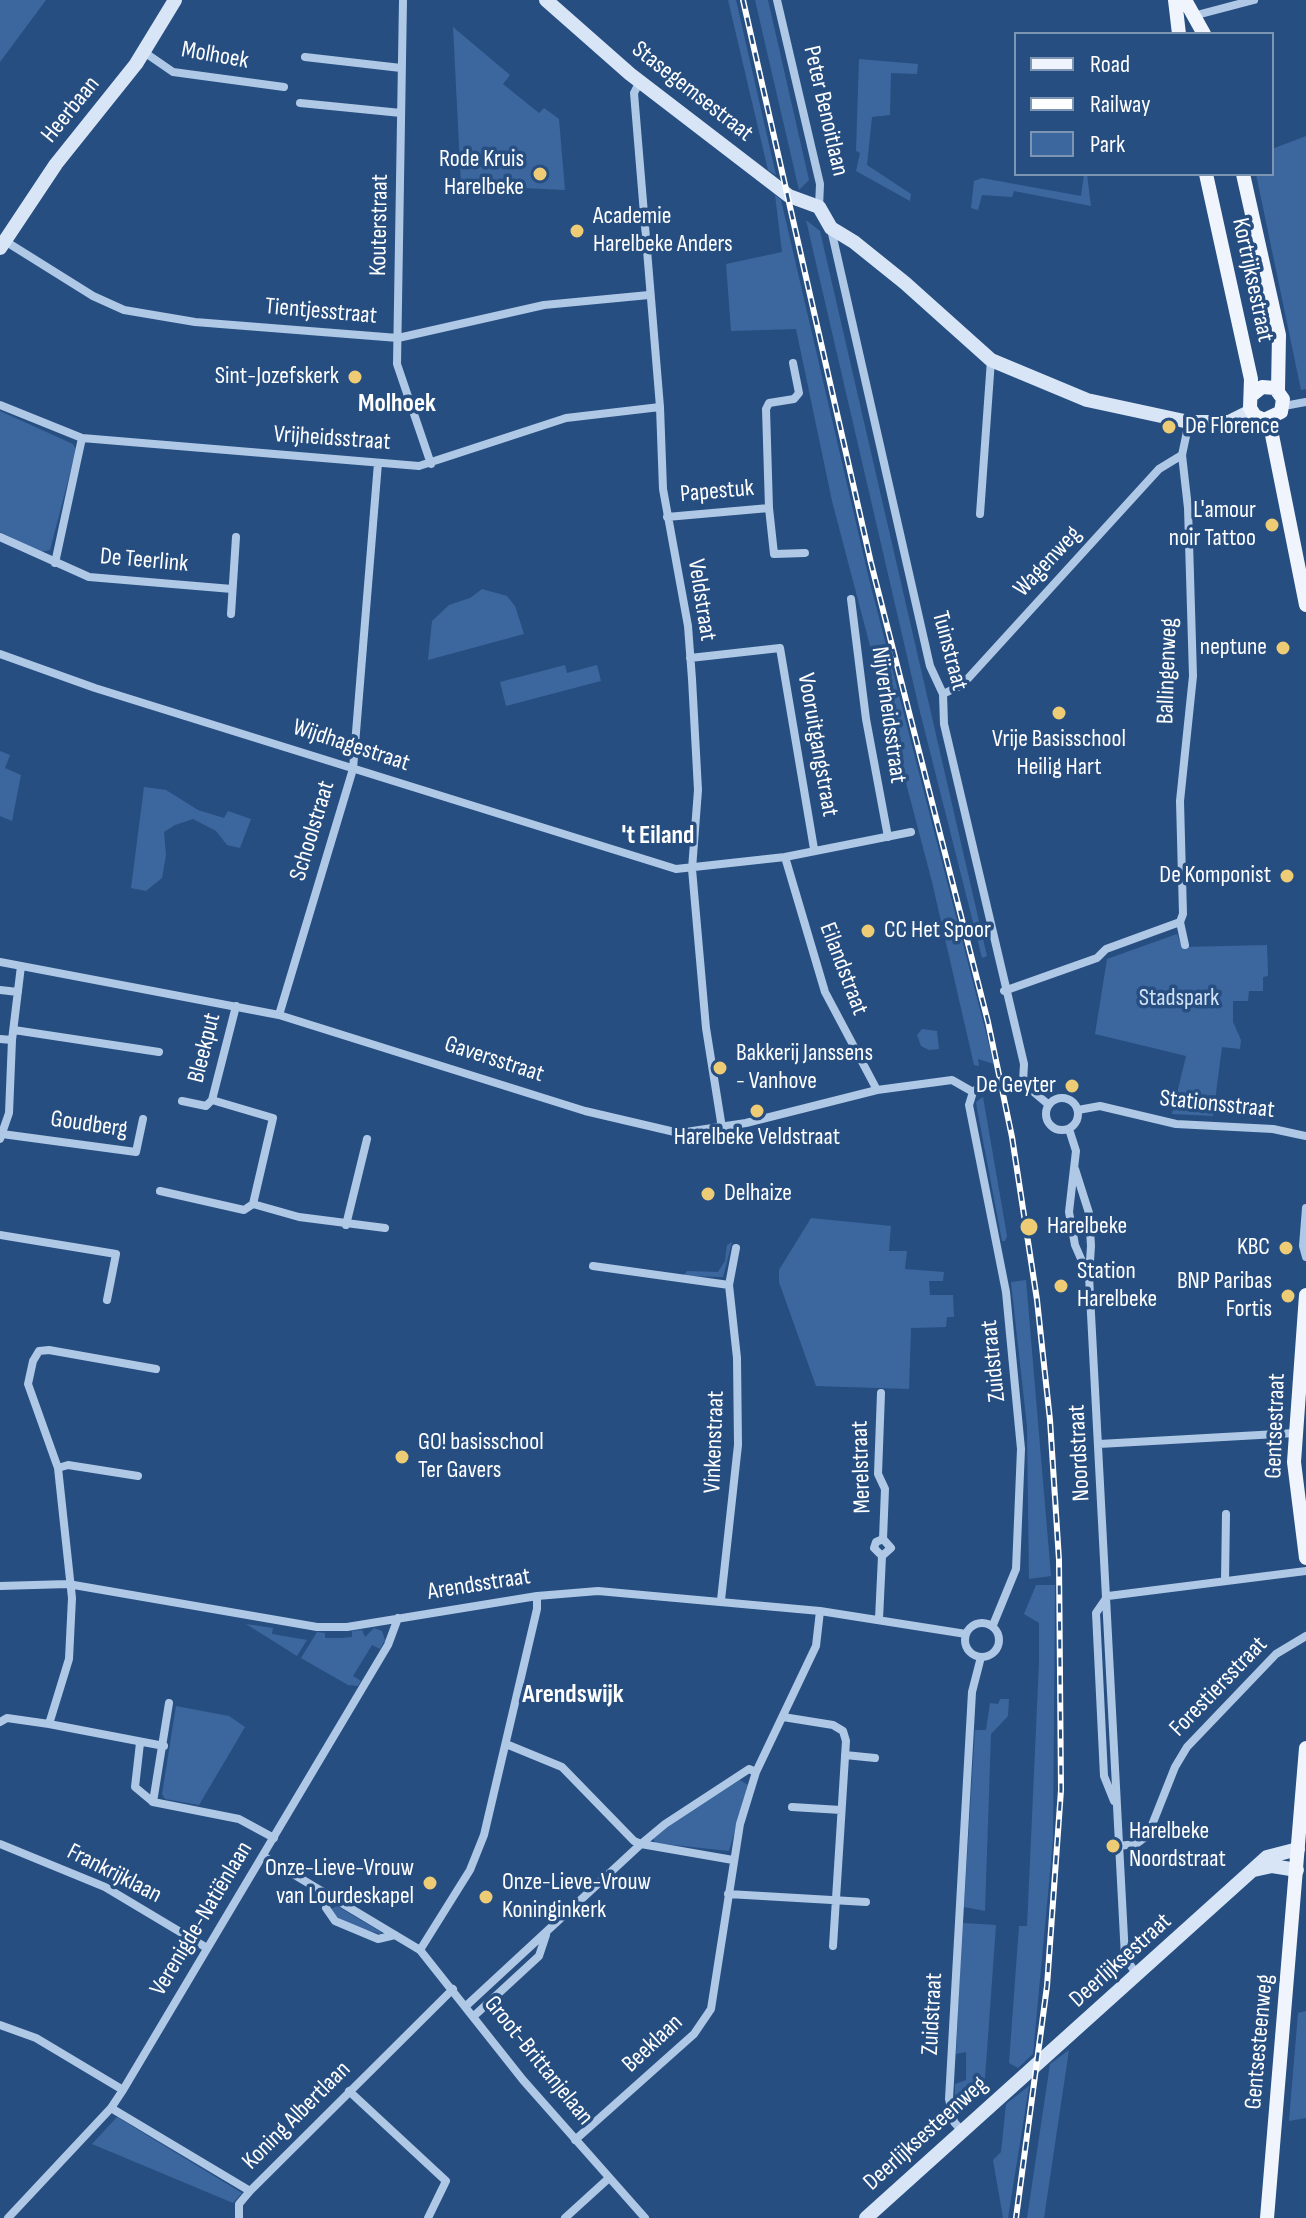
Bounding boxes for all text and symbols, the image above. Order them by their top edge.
legend [1014,32,1274,176]
street label: Molhoek [179,36,251,76]
street label: Stasegemsestraat [626,36,758,148]
street label: Peter Benoitlaan [796,43,854,179]
text: Road [1090,50,1130,79]
street label: Heerbaan [36,71,106,149]
text: Railway [1090,90,1150,119]
text: Park [1090,130,1125,159]
place label: Rode Kruis Harelbeke [439,146,524,202]
marker: Rode Kruis Harelbeke [531,165,549,183]
street label: Kouterstraat [365,174,395,276]
place label: Academie Harelbeke Anders [593,203,733,259]
street label: Kortrijksestraat [1225,215,1279,345]
marker: Academie Harelbeke Anders [568,222,586,240]
street label: Tientjesstraat [264,293,378,331]
place label: Sint-Jozefskerk [215,363,339,391]
marker: Sint-Jozefskerk [346,368,364,386]
district label: Molhoek [358,388,436,420]
place label: De Florence [1185,413,1279,441]
marker: De Florence [1160,418,1178,436]
street label: Vrijheidsstraat [273,421,391,457]
street label: Papestuk [679,474,755,510]
place label: L'amour noir Tattoo [1169,497,1256,553]
marker: L'amour noir Tattoo [1263,516,1281,534]
street label: Wagenweg [1008,521,1088,603]
street label: De Teerlink [99,543,189,579]
street label: Veldstraat [680,557,722,643]
street label: Tuinstraat [925,608,973,694]
street label: Ballingenweg [1152,617,1184,725]
place label: neptune [1200,634,1267,662]
marker: neptune [1274,639,1292,657]
street label: Nijverheidsstraat [864,645,912,785]
street label: Vooruitgangstraat [790,671,844,819]
marker: Vrije Basisschool Heilig Hart [1050,704,1068,722]
street label: Wijdhagestraat [289,714,413,778]
place label: Vrije Basisschool Heilig Hart [992,726,1126,782]
street label: Schoolstraat [284,778,342,884]
district label: 't Eiland [622,820,694,852]
place label: De Komponist [1159,862,1271,890]
marker: De Komponist [1278,867,1296,885]
place label: CC Het Spoor [884,917,991,945]
street label: Eilandstraat [812,919,874,1019]
marker: CC Het Spoor [859,922,877,940]
park label: Stadspark [1139,985,1219,1013]
street label: Bleekput [182,1010,228,1086]
street label: Gaversstraat [441,1030,547,1090]
place label: Bakkerij Janssens - Vanhove [736,1040,873,1096]
marker: Bakkerij Janssens - Vanhove [711,1059,729,1077]
place label: De Geyter [976,1072,1056,1100]
marker: De Geyter [1063,1077,1081,1095]
street label: Stationsstraat [1158,1085,1276,1125]
marker: Harelbeke Veldstraat [748,1102,766,1120]
street label: Goudberg [49,1105,129,1145]
place label: Harelbeke Veldstraat [674,1124,840,1152]
place label: Delhaize [724,1180,792,1208]
marker: Delhaize [699,1185,717,1203]
place label: Harelbeke [1047,1213,1127,1241]
marker: Harelbeke [1018,1216,1040,1238]
place label: KBC [1237,1234,1270,1262]
marker: KBC [1277,1239,1295,1257]
place label: Station Harelbeke [1077,1258,1157,1314]
place label: BNP Paribas Fortis [1177,1268,1272,1324]
marker: Station Harelbeke [1052,1277,1070,1295]
marker: BNP Paribas Fortis [1279,1287,1297,1305]
street label: Zuidstraat [975,1319,1013,1403]
street label: Gentsestraat [1260,1373,1292,1479]
street label: Vinkenstraat [699,1390,731,1494]
street label: Noordstraat [1063,1404,1097,1502]
street label: Merelstraat [846,1420,878,1514]
place label: GO! basisschool Ter Gavers [418,1429,544,1485]
marker: GO! basisschool Ter Gavers [393,1448,411,1466]
street label: Arendsstraat [426,1563,532,1607]
street label: Forestiersstraat [1164,1631,1274,1743]
district label: Arendswijk [522,1679,624,1711]
place label: Harelbeke Noordstraat [1129,1818,1226,1874]
street label: Verenigde-Natiënlaan [145,1837,259,2001]
marker: Harelbeke Noordstraat [1104,1837,1122,1855]
street label: Frankrijklaan [62,1838,166,1910]
place label: Onze-Lieve-Vrouw van Lourdeskapel [265,1855,414,1911]
place label: Onze-Lieve-Vrouw Koninginkerk [502,1869,651,1925]
marker: Onze-Lieve-Vrouw van Lourdeskapel [421,1874,439,1892]
marker: Onze-Lieve-Vrouw Koninginkerk [477,1888,495,1906]
street label: Deerlijksestraat [1064,1908,1178,2014]
street label: Zuidstraat [916,1972,950,2056]
street label: Gentsesteenweg [1240,1973,1280,2111]
street label: Groot-Brittanjelaan [477,1991,599,2131]
street label: Beeklaan [617,2009,689,2079]
street label: Koning Albertlaan [237,2056,357,2176]
street label: Deerlijksesteenweg [858,2071,994,2197]

